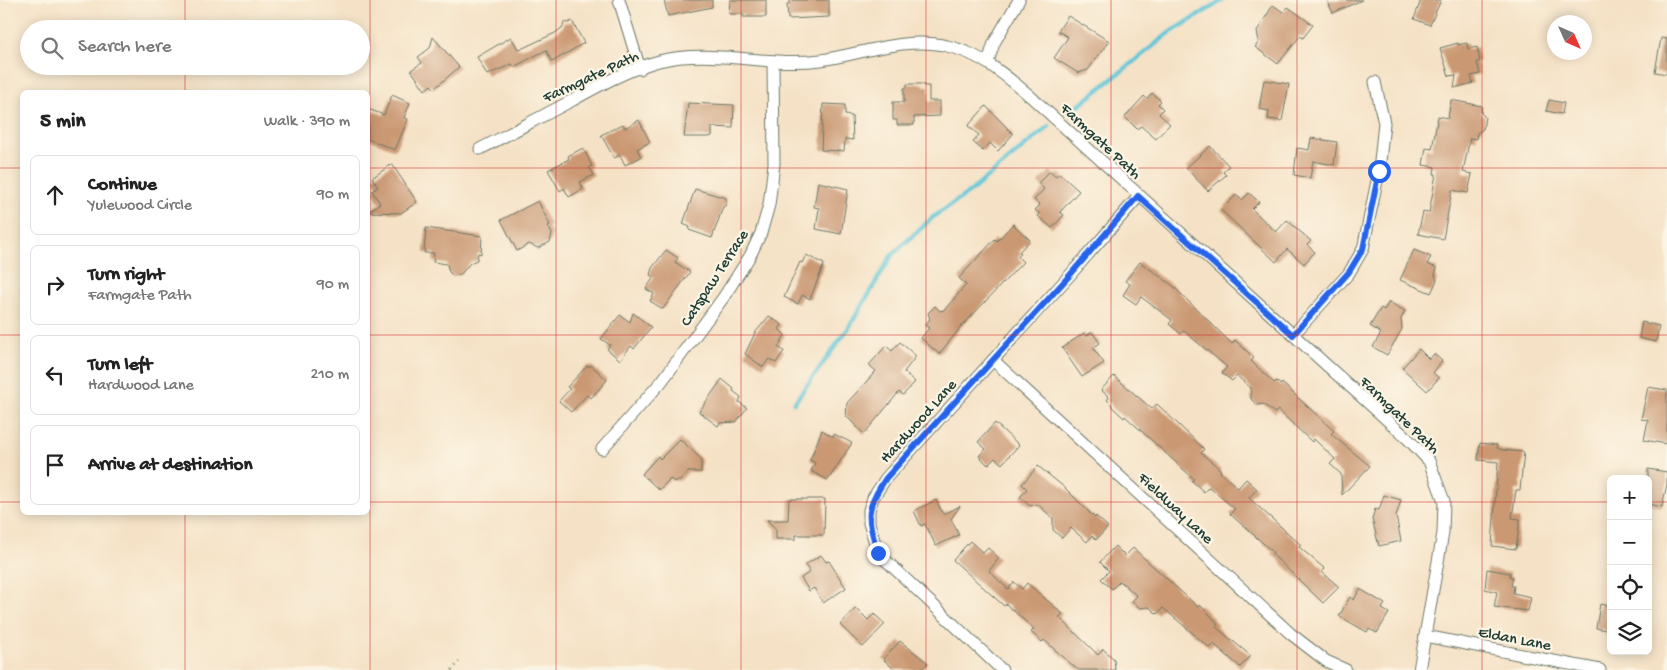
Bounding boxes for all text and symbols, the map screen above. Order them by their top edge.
north arrow [1547,15,1592,60]
search box [20,20,370,75]
icon: search [38,34,66,62]
text: Search here [78,36,172,59]
street label: Farmgate Path [540,48,643,109]
street label: Farmgate Path [1055,100,1144,185]
text: 5 min [40,110,85,135]
text: Walk · 390 m [264,113,350,132]
route start [1368,160,1391,183]
text: Continue [88,174,157,197]
icon: ahead [41,181,69,209]
text: 90 m [317,186,349,205]
text: Yulewood Circle [88,197,192,216]
street label: Catspaw Terrace [678,226,755,331]
text: Turn right [88,264,164,287]
icon: right [41,271,69,299]
text: 90 m [317,276,349,295]
text: Farmgate Path [88,287,192,306]
text: Turn left [88,354,152,377]
icon: left [41,361,69,389]
text: 210 m [310,366,349,385]
street label: Farmgate Path [1354,373,1443,460]
street label: Hardwood Lane [877,376,963,468]
text: Hardwood Lane [88,377,194,396]
icon: arrive [41,451,69,479]
text: Arrive at destination [88,454,252,477]
street label: Fieldway Lane [1132,469,1217,550]
map controls [1607,475,1652,655]
button: + [1607,475,1652,520]
button: − [1607,520,1652,565]
route end [867,542,890,565]
button: locate [1607,565,1652,610]
button: layers [1607,610,1652,655]
street label: Eldan Lane [1476,624,1553,657]

